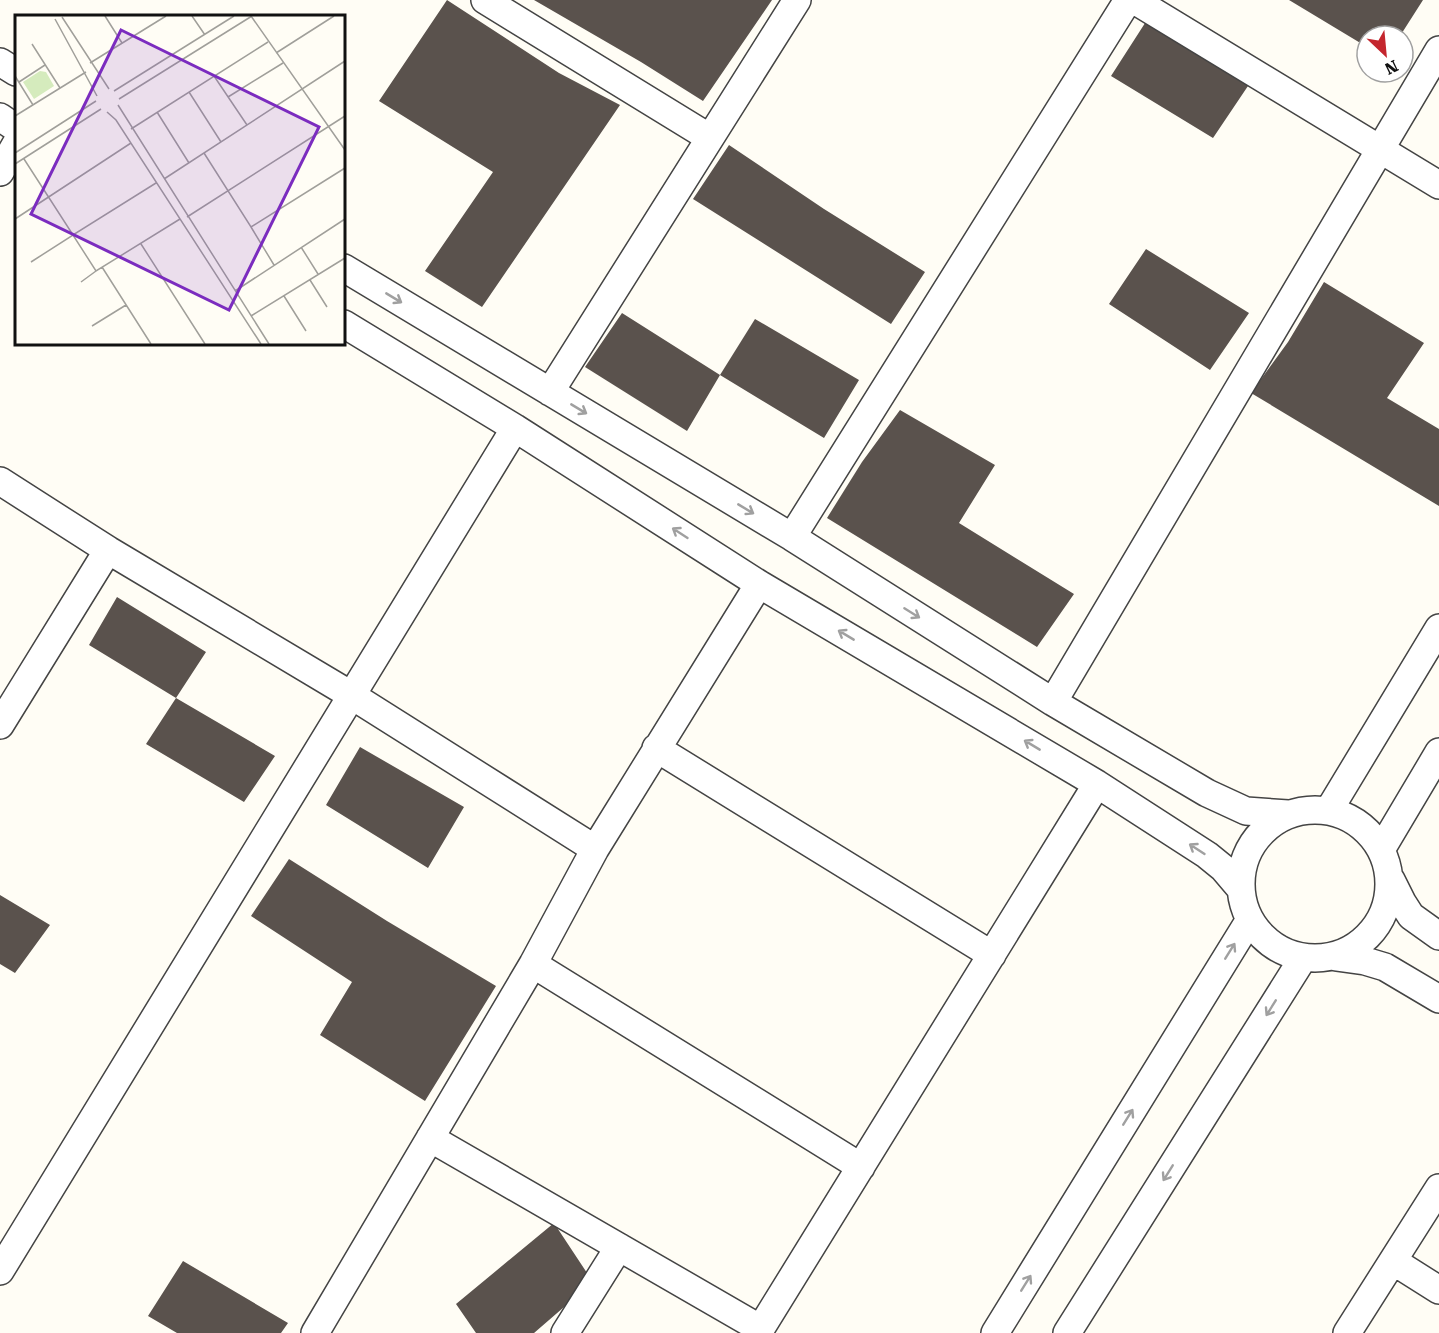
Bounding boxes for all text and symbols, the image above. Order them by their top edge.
inset map [15,15,345,345]
north arrow [1355,24,1415,84]
text: N [1382,56,1401,78]
one-way arrow [385,293,402,305]
one-way arrow [570,404,587,416]
one-way arrow [737,504,754,516]
one-way arrow [672,527,689,539]
one-way arrow [903,607,920,619]
one-way arrow [838,629,855,641]
one-way arrow [1024,739,1041,751]
one-way arrow [1189,842,1206,854]
one-way arrow [1225,943,1237,960]
one-way arrow [1265,999,1277,1016]
one-way arrow [1122,1109,1134,1126]
one-way arrow [1161,1164,1173,1181]
one-way arrow [1020,1275,1032,1292]

